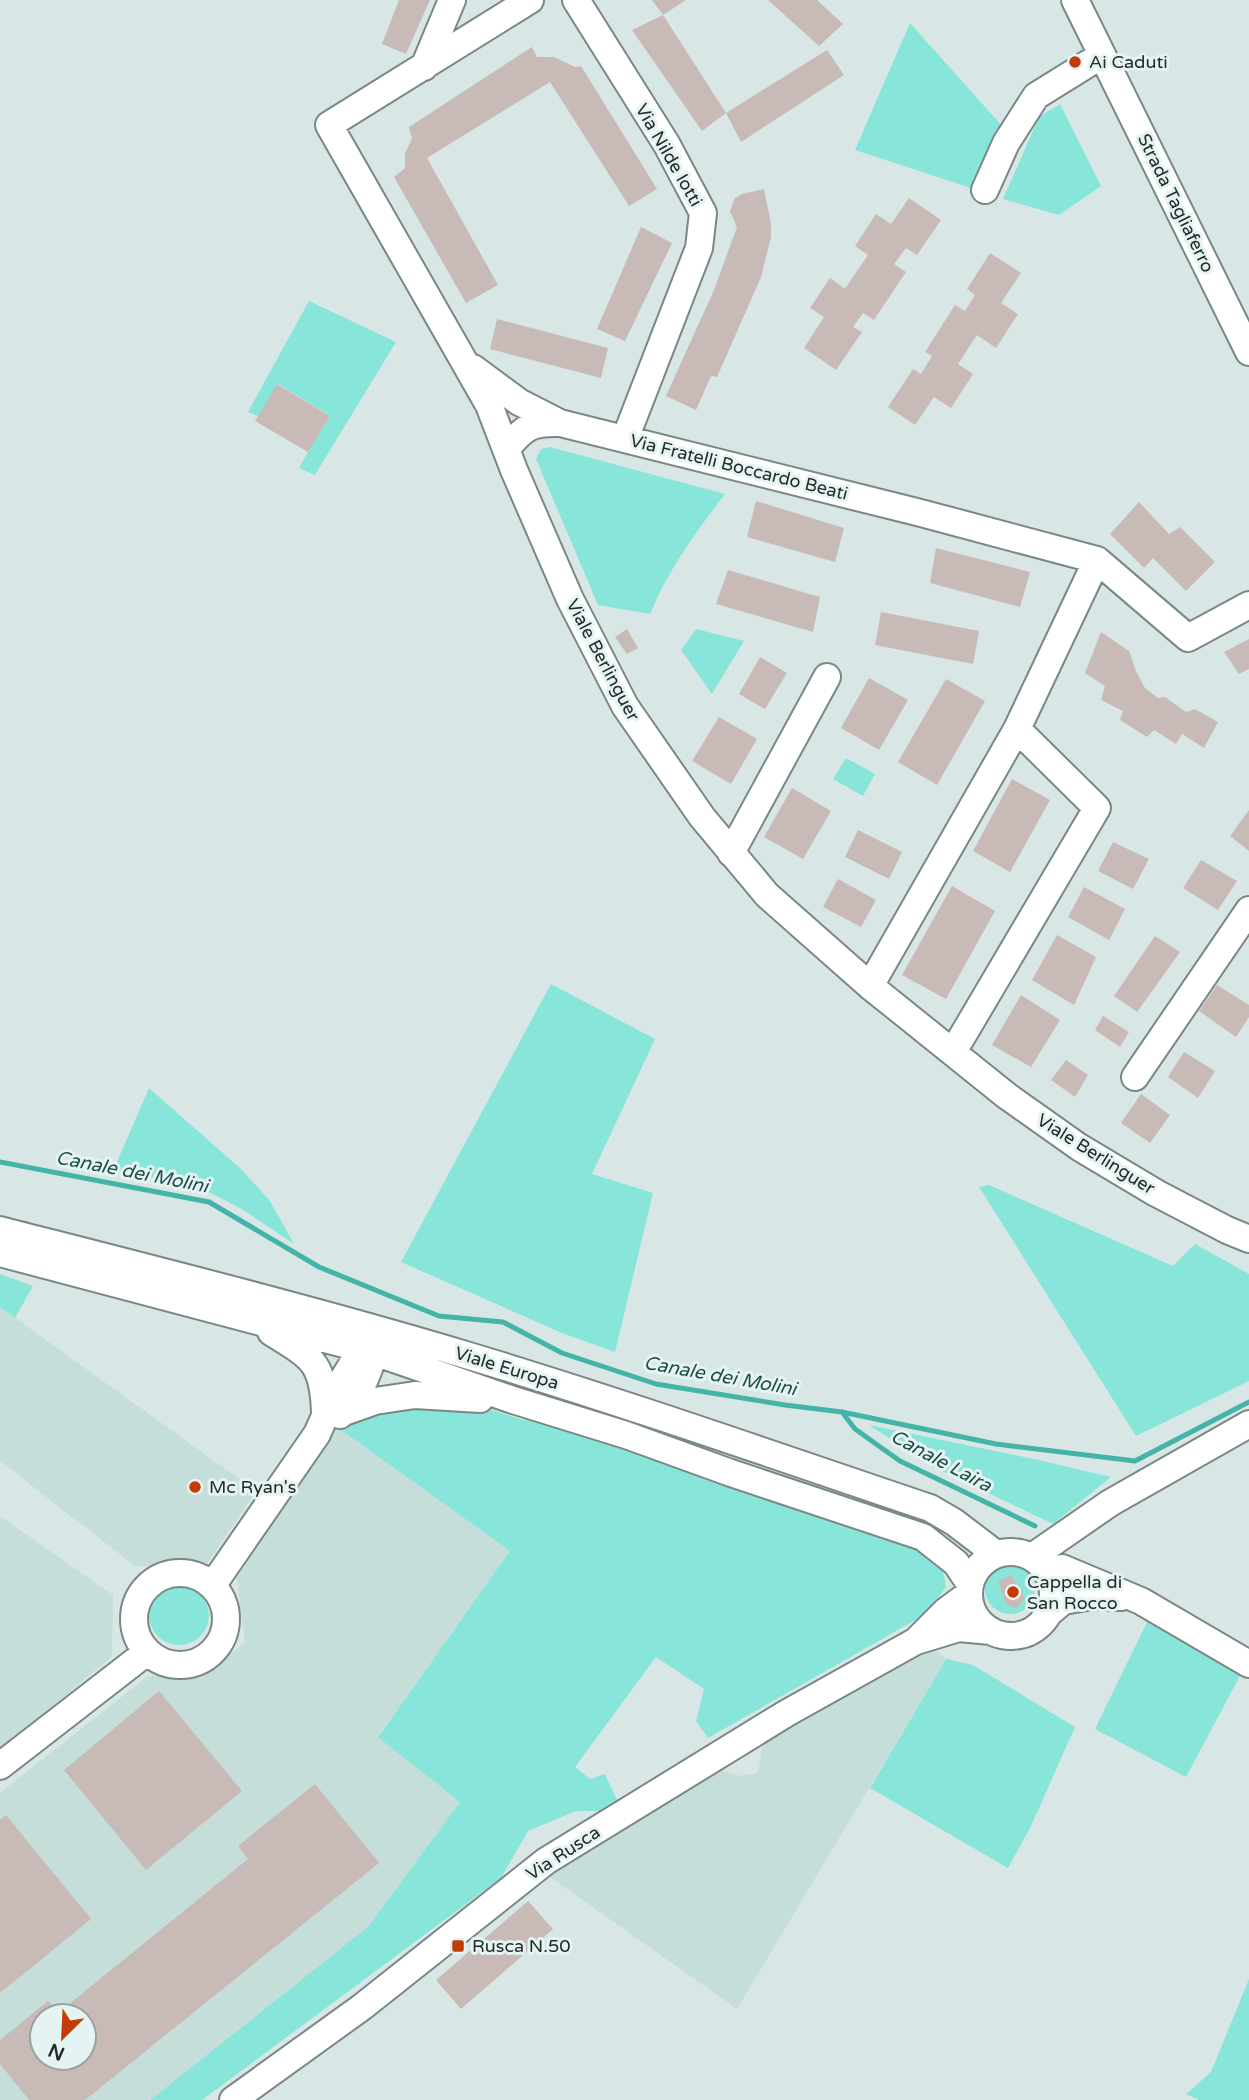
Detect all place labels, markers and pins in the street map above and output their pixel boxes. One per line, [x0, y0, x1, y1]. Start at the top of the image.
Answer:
place label: Ai Caduti [1089, 51, 1168, 73]
marker: Ai Caduti [1067, 54, 1083, 70]
place label: Mc Ryan's [209, 1476, 297, 1498]
marker: Mc Ryan's [187, 1479, 203, 1495]
place label: Cappella di San Rocco [1027, 1571, 1122, 1614]
marker: Cappella di San Rocco [1005, 1584, 1021, 1600]
place label: Rusca N.50 [472, 1935, 571, 1957]
marker: Rusca N.50 [450, 1938, 466, 1954]

